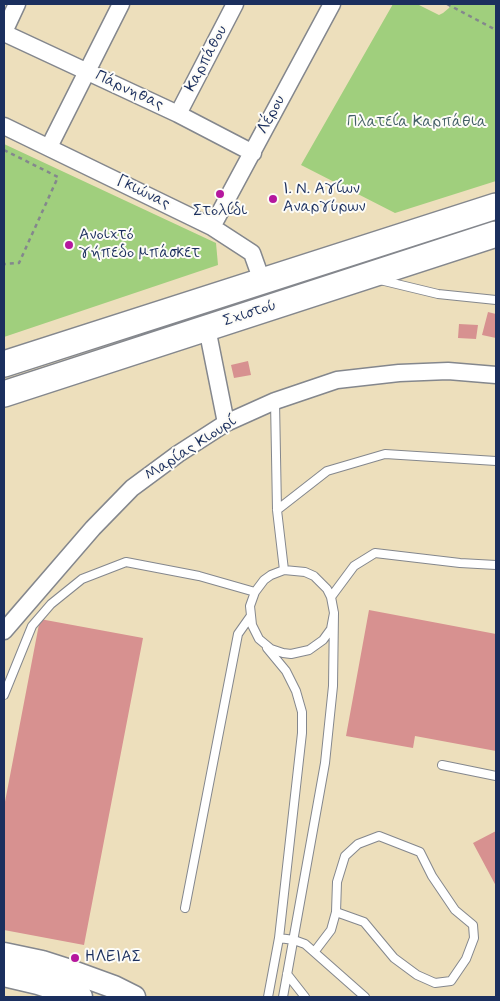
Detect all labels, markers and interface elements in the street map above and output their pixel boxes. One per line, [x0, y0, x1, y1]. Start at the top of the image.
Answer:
street label: Καρπάθου [181, 22, 233, 96]
street label: Πάρνηθας [92, 67, 166, 115]
street label: Λέρου [254, 92, 290, 138]
park label: Πλατεία Καρπάθια [347, 113, 487, 133]
street label: Γκιώνας [113, 172, 173, 214]
place label: Ι. Ν. Αγίων Αναργύρων [283, 180, 366, 218]
marker: Στολίδι [214, 188, 226, 200]
marker: Ι. Ν. Αγίων Αναργύρων [267, 193, 279, 205]
place label: Στολίδι [193, 202, 247, 222]
place label: Ανοιχτό γήπεδο μπάσκετ [79, 226, 200, 264]
marker: Ανοιχτό γήπεδο μπάσκετ [63, 239, 75, 251]
street label: Σχιστού [221, 296, 279, 332]
street label: Μαρίας Κιουρί [142, 412, 240, 486]
place label: ΗΛΕΙΑΣ [85, 948, 141, 968]
marker: ΗΛΕΙΑΣ [69, 952, 81, 964]

